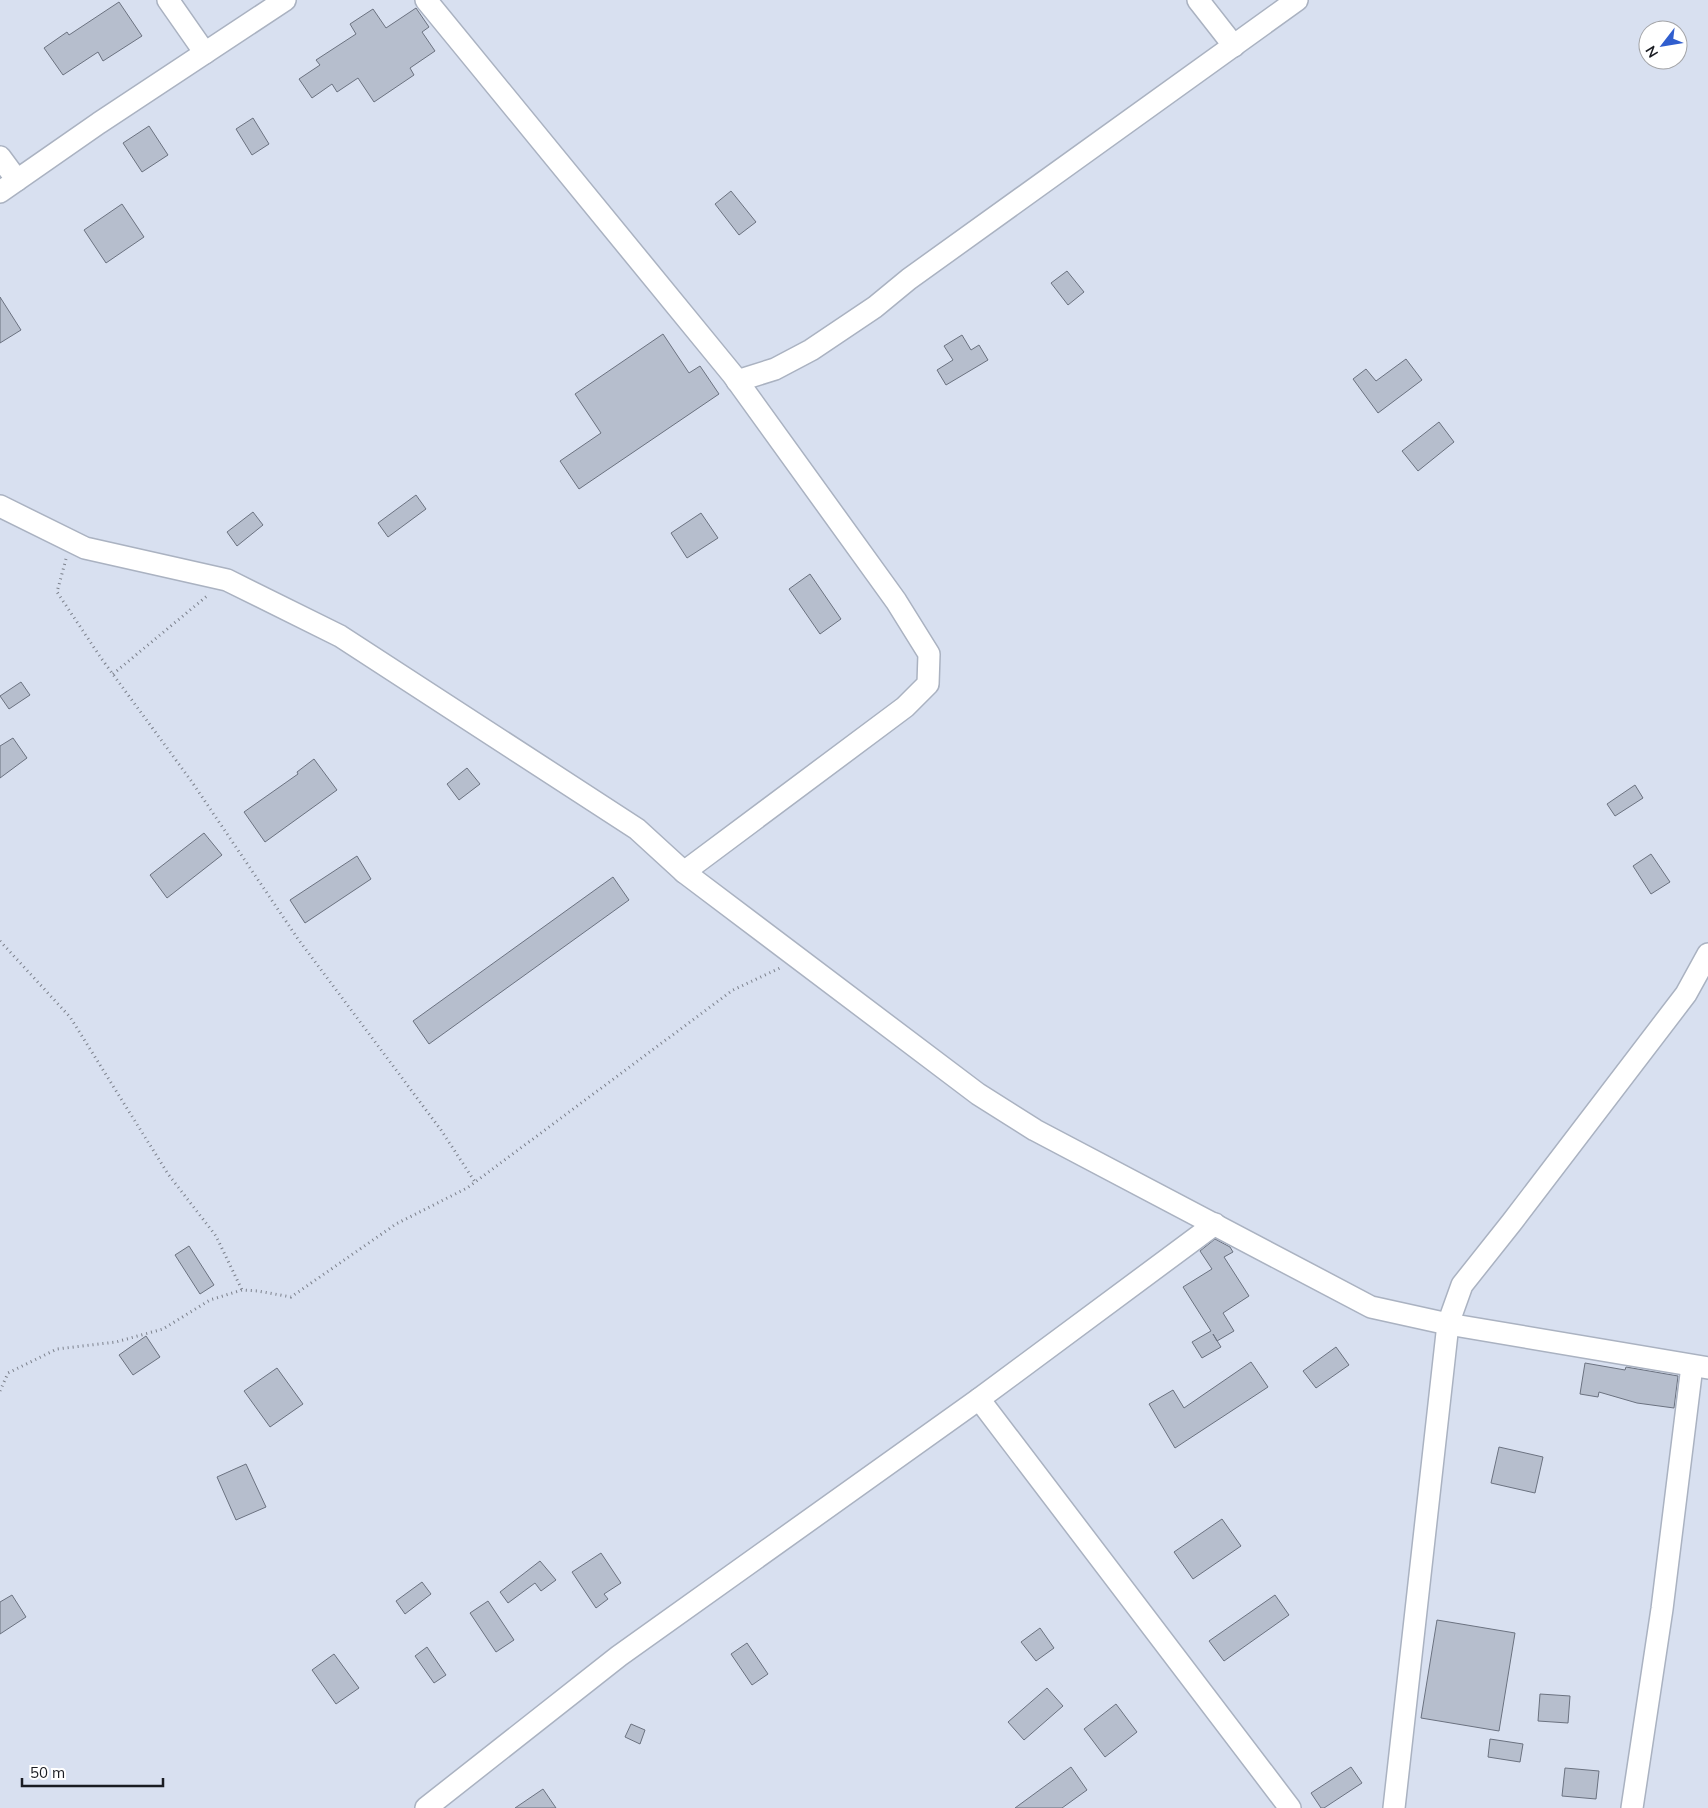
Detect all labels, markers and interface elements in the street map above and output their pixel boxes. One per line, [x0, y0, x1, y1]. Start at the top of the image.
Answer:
north arrow [1638, 20, 1688, 70]
text: N [1641, 43, 1662, 61]
scale bar [22, 1756, 164, 1788]
text: 50 m [30, 1763, 65, 1782]

